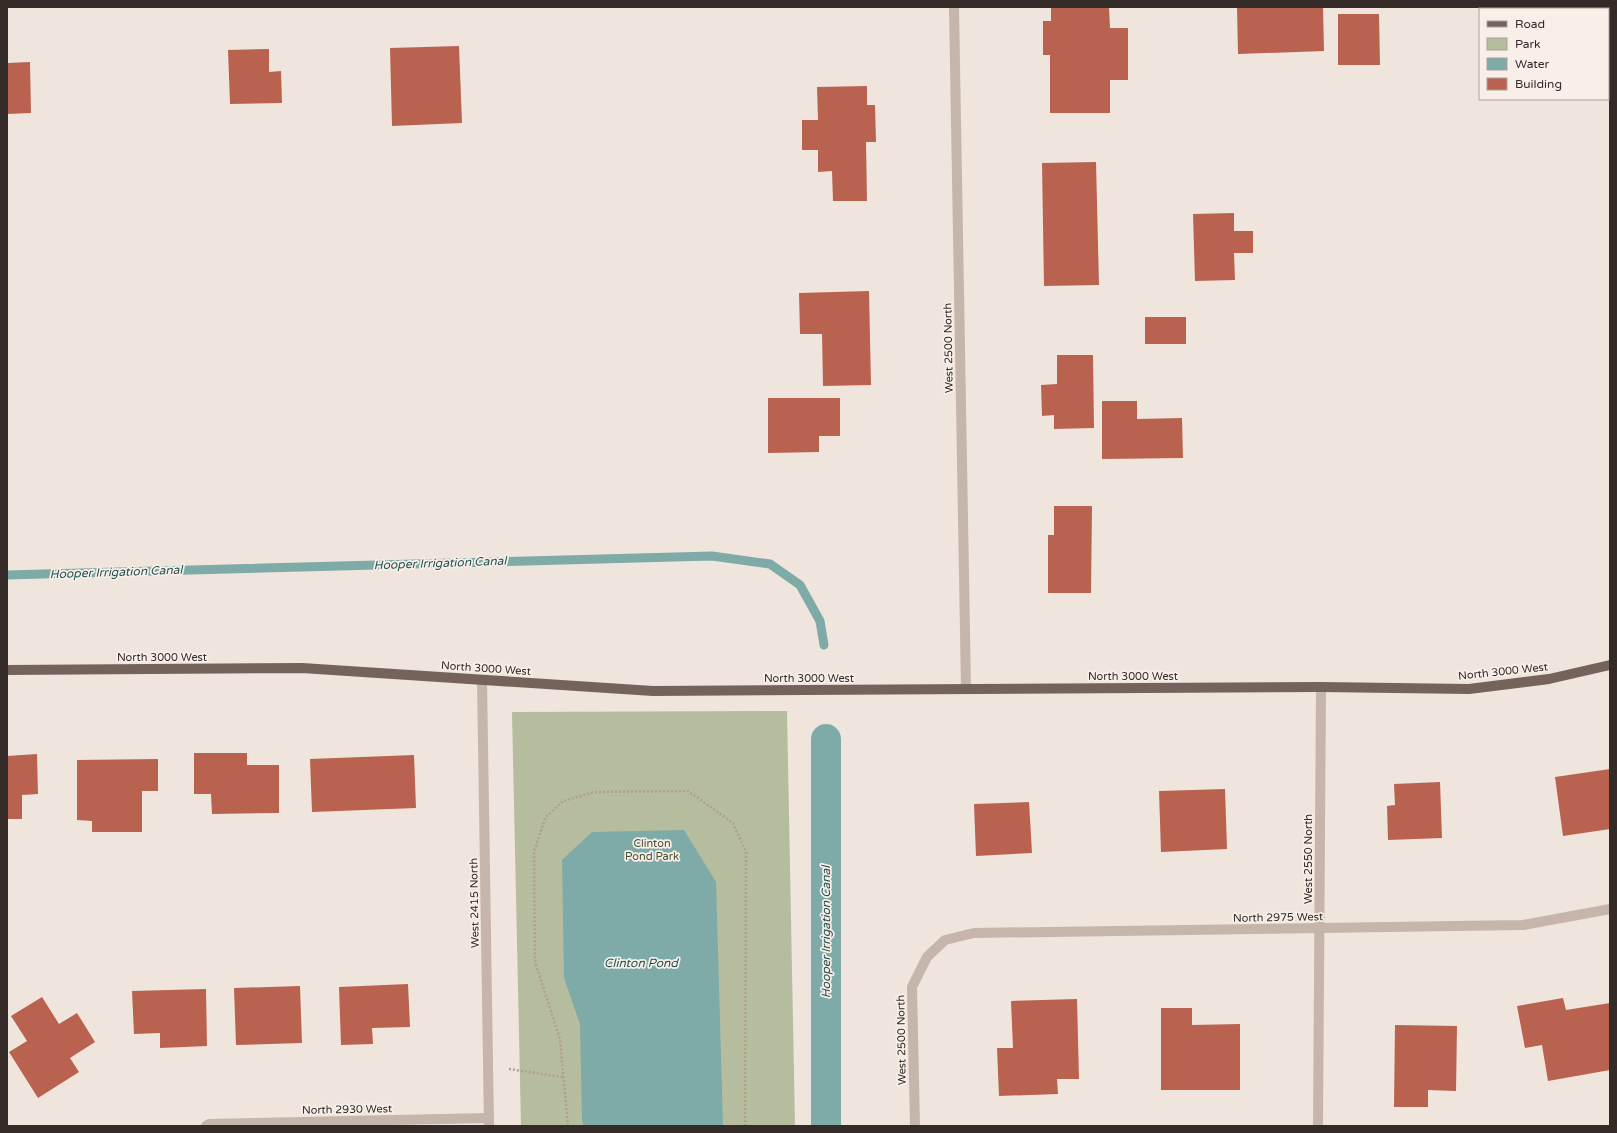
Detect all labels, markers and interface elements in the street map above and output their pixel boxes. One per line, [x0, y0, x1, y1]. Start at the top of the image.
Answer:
legend [1479, 8, 1609, 100]
text: Road [1515, 17, 1545, 31]
text: Park [1515, 37, 1541, 51]
text: Water [1515, 57, 1550, 71]
text: Building [1515, 77, 1562, 91]
street label: West 2500 North [941, 303, 956, 393]
water label: Hooper Irrigation Canal [373, 554, 509, 572]
water label: Hooper Irrigation Canal [49, 563, 185, 581]
street label: North 3000 West [117, 651, 207, 664]
street label: North 3000 West [441, 659, 531, 678]
street label: North 3000 West [1458, 660, 1549, 683]
street label: North 3000 West [1088, 670, 1178, 683]
street label: North 3000 West [764, 672, 854, 685]
street label: West 2550 North [1302, 814, 1315, 904]
park label: Clinton Pond Park [625, 837, 679, 863]
street label: West 2415 North [467, 858, 482, 948]
water label: Hooper Irrigation Canal [819, 864, 833, 998]
street label: North 2975 West [1233, 910, 1323, 925]
water label: Clinton Pond [604, 956, 679, 970]
street label: West 2500 North [894, 995, 909, 1085]
street label: North 2930 West [302, 1102, 392, 1117]

